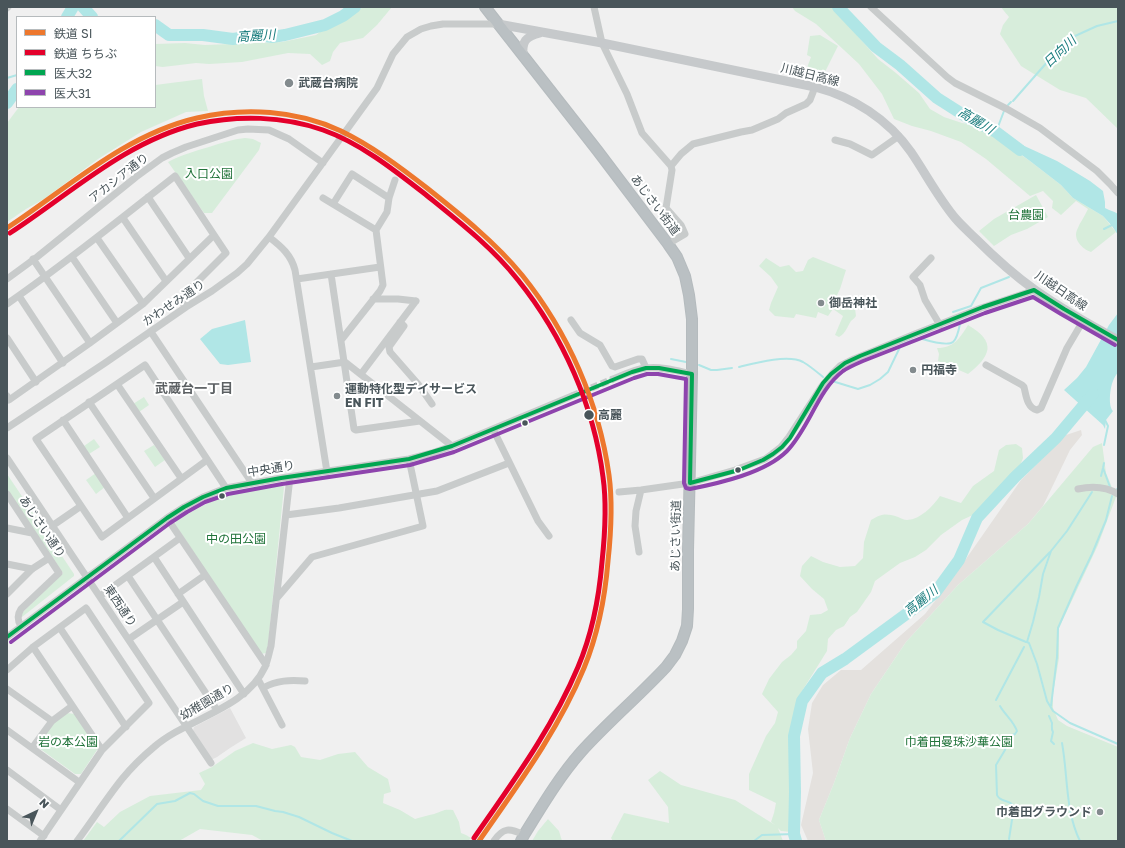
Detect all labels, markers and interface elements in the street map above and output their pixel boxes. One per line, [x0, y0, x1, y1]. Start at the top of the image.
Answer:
legend [16, 16, 156, 108]
text: 鉄道 SI [54, 26, 92, 41]
water label: 高麗川 [236, 27, 276, 45]
water label: 日向川 [1040, 33, 1080, 71]
text: 鉄道 ちちぶ [54, 46, 117, 61]
street label: 川越日高線 [779, 61, 841, 89]
text: 医大32 [54, 66, 92, 81]
place label: 武蔵台病院 [298, 76, 358, 90]
marker: 武蔵台病院 [283, 77, 295, 89]
text: 医大31 [54, 86, 91, 101]
water label: 高麗川 [955, 104, 997, 138]
street label: アカシア通り [86, 150, 152, 206]
park label: 入口公園 [185, 167, 233, 181]
street label: あじさい街道 [628, 172, 682, 238]
park label: 台農園 [1008, 208, 1044, 222]
street label: 川越日高線 [1032, 268, 1090, 314]
street label: かわせみ通り [140, 277, 208, 329]
place label: 御岳神社 [829, 296, 877, 310]
marker: 御岳神社 [816, 298, 826, 308]
place label: 円福寺 [921, 363, 957, 377]
marker: 円福寺 [908, 365, 918, 375]
district label: 武蔵台一丁目 [155, 381, 233, 397]
place label: 運動特化型デイサービス EN FIT [345, 382, 477, 410]
marker: 運動特化型デイサービス EN FIT [332, 391, 342, 401]
marker: 高麗 [582, 408, 596, 422]
place label: 高麗 [598, 408, 622, 422]
unlabelled marker [520, 418, 530, 428]
street label: 中央通り [246, 458, 296, 480]
unlabelled marker [733, 465, 743, 475]
unlabelled marker [217, 491, 227, 501]
street label: あじさい通り [16, 493, 68, 561]
street label: あじさい街道 [668, 500, 684, 572]
park label: 中の田公園 [206, 532, 266, 546]
street label: 東西通り [101, 582, 139, 630]
water label: 高麗川 [901, 583, 941, 619]
street label: 幼稚園通り [177, 681, 237, 723]
park label: 岩の本公園 [38, 735, 98, 749]
park label: 巾着田曼珠沙華公園 [905, 735, 1013, 749]
north arrow [16, 792, 56, 832]
text: N [37, 795, 52, 811]
place label: 巾着田グラウンド [996, 805, 1092, 819]
marker: 巾着田グラウンド [1095, 807, 1105, 817]

